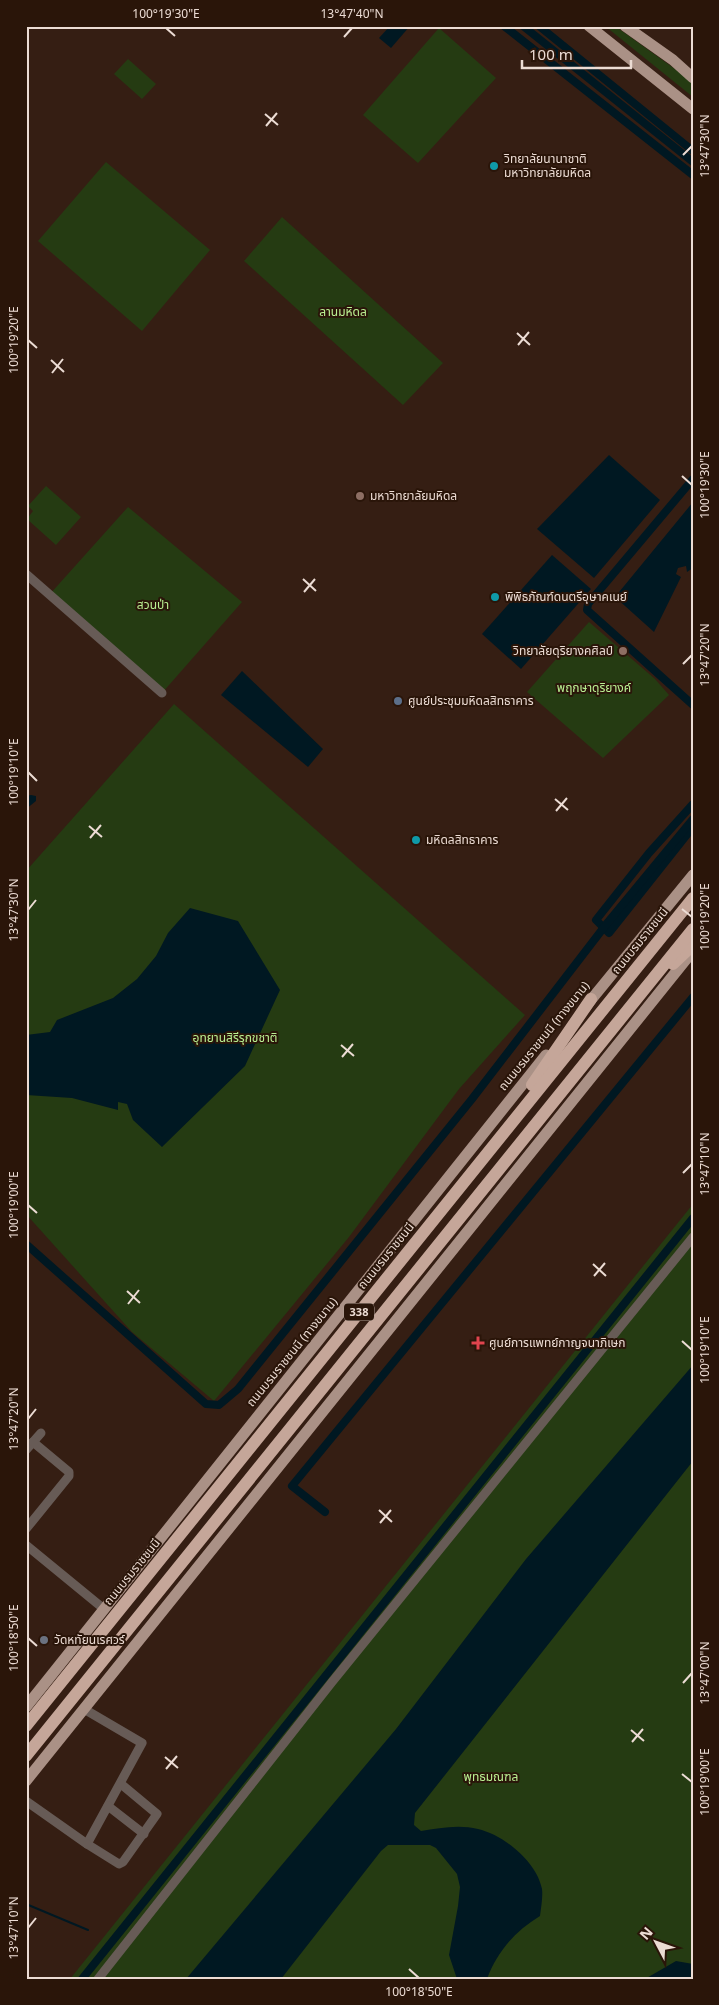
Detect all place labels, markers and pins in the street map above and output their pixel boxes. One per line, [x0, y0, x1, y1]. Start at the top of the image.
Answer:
place label: วิทยาลัยนานาชาติ มหาวิทยาลัยมหิดล [503, 150, 591, 181]
marker: วิทยาลัยนานาชาติ มหาวิทยาลัยมหิดล [488, 160, 500, 172]
place label: มหาวิทยาลัยมหิดล [370, 487, 457, 504]
marker: มหาวิทยาลัยมหิดล [354, 490, 366, 502]
place label: พิพิธภัณฑ์ดนตรีอุษาคเนย์ [505, 588, 627, 605]
marker: พิพิธภัณฑ์ดนตรีอุษาคเนย์ [489, 591, 501, 603]
place label: วิทยาลัยดุริยางคศิลป์ [512, 642, 613, 659]
marker: วิทยาลัยดุริยางคศิลป์ [617, 645, 629, 657]
place label: ศูนย์ประชุมมหิดลสิทธาคาร [408, 692, 534, 709]
marker: ศูนย์ประชุมมหิดลสิทธาคาร [392, 695, 404, 707]
place label: มหิดลสิทธาคาร [426, 831, 498, 848]
marker: มหิดลสิทธาคาร [410, 834, 422, 846]
place label: ศูนย์การแพทย์กาญจนาภิเษก [489, 1334, 625, 1351]
marker: ศูนย์การแพทย์กาญจนาภิเษก [471, 1336, 485, 1350]
place label: วัดหทัยนเรศวร์ [54, 1631, 125, 1648]
marker: วัดหทัยนเรศวร์ [38, 1634, 50, 1646]

